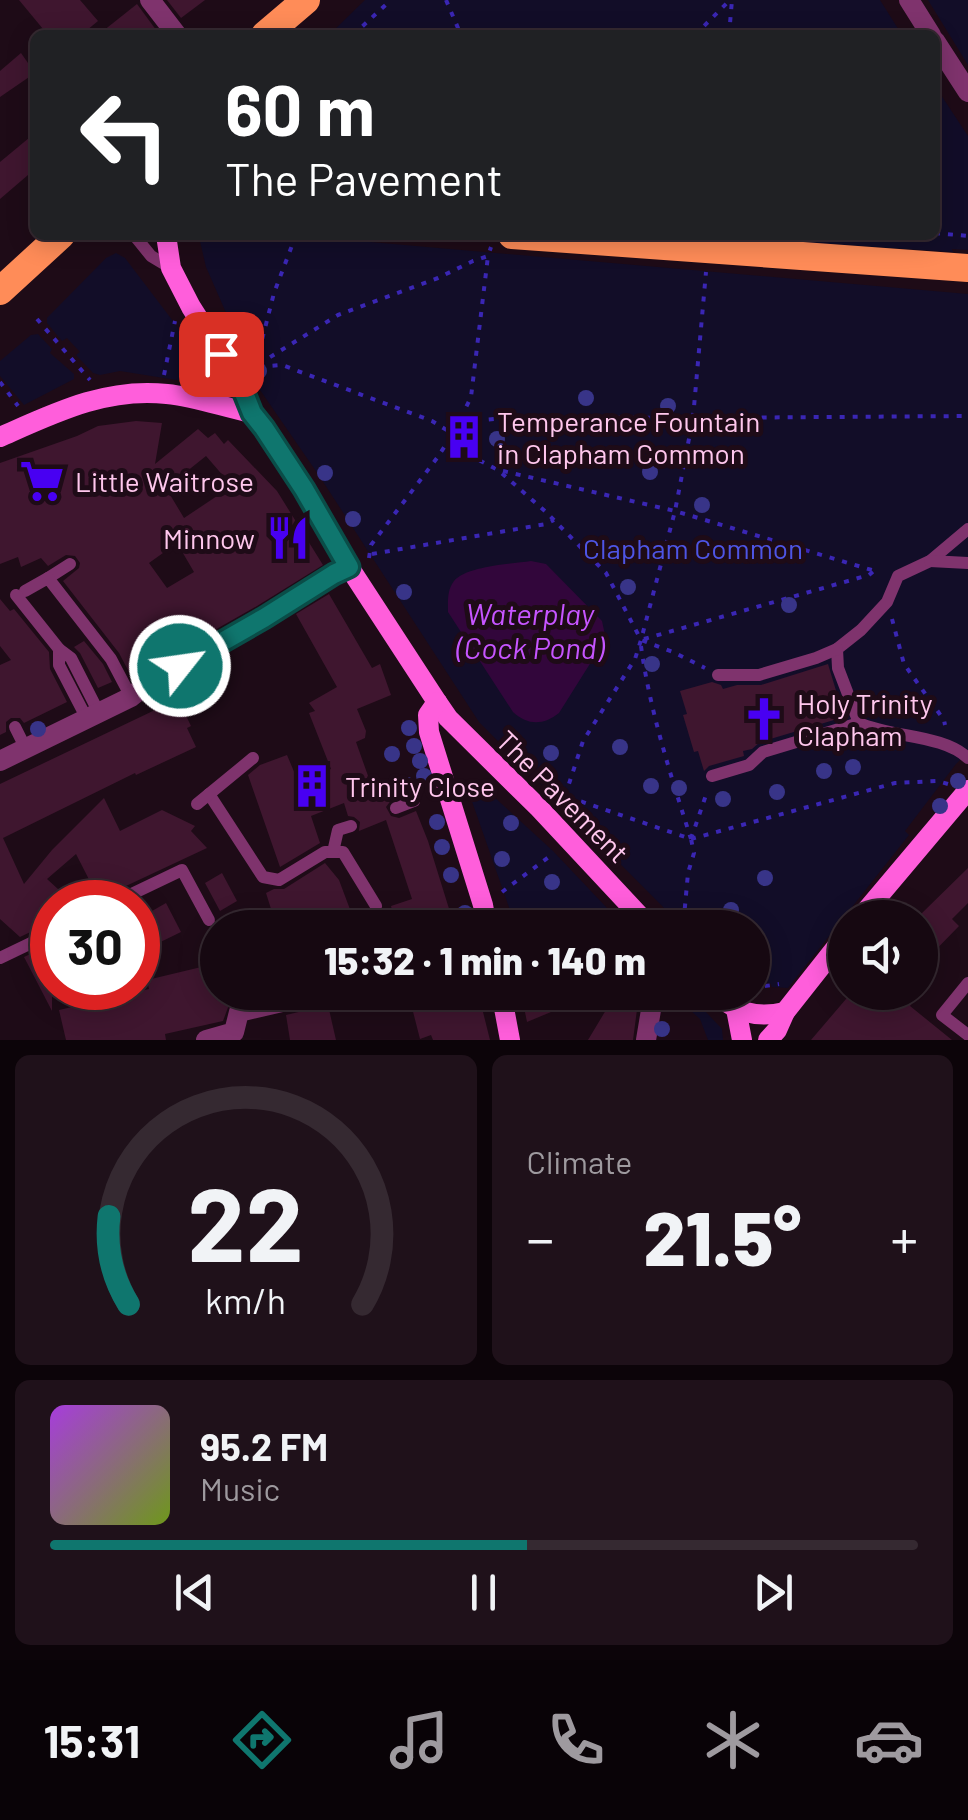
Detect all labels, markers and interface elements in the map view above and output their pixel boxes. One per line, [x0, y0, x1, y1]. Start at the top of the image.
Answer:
text: 60 m [225, 66, 375, 150]
icon: left [60, 70, 190, 200]
text: The Pavement [225, 151, 503, 205]
pin [179, 312, 264, 397]
icon: arrive [194, 327, 249, 382]
place label: Temperance Fountain in Clapham Common [497, 404, 760, 470]
building icon: Temperance Fountain in Clapham Common [440, 413, 488, 461]
supermarket icon: Little Waitrose [18, 457, 66, 505]
place label: Little Waitrose [75, 464, 254, 498]
restaurant icon: Minnow [264, 514, 312, 562]
place label: Minnow [163, 521, 255, 555]
park label: Clapham Common [583, 531, 803, 565]
water label: Waterplay (Cock Pond) [456, 595, 605, 665]
position arrow [128, 614, 232, 718]
place label: Holy Trinity Clapham [797, 686, 933, 752]
church icon: Holy Trinity Clapham [740, 695, 788, 743]
street label: The Pavement [490, 723, 636, 869]
building icon: Trinity Close [288, 762, 336, 810]
place label: Trinity Close [345, 769, 495, 803]
speed limit sign: 30 [30, 880, 160, 1010]
map controls [828, 900, 938, 1010]
button: sound [828, 900, 938, 1010]
text: 15:32 · 1 min · 140 m [324, 937, 646, 983]
text: Climate [527, 1142, 632, 1180]
text: 22 [188, 1158, 304, 1283]
text: 21.5° [643, 1191, 801, 1281]
text: − [527, 1204, 554, 1270]
text: + [890, 1204, 918, 1270]
text: km/h [205, 1278, 286, 1321]
text: 95.2 FM [200, 1423, 328, 1469]
text: Music [200, 1469, 280, 1507]
icon: previous [167, 1565, 222, 1620]
icon: pause [456, 1565, 511, 1620]
icon: next [746, 1565, 801, 1620]
icon: directions [227, 1705, 297, 1775]
icon: music [384, 1705, 454, 1775]
icon: phone [541, 1705, 611, 1775]
icon: climate [698, 1705, 768, 1775]
icon: car [854, 1705, 924, 1775]
text: 15:31 [43, 1713, 140, 1767]

